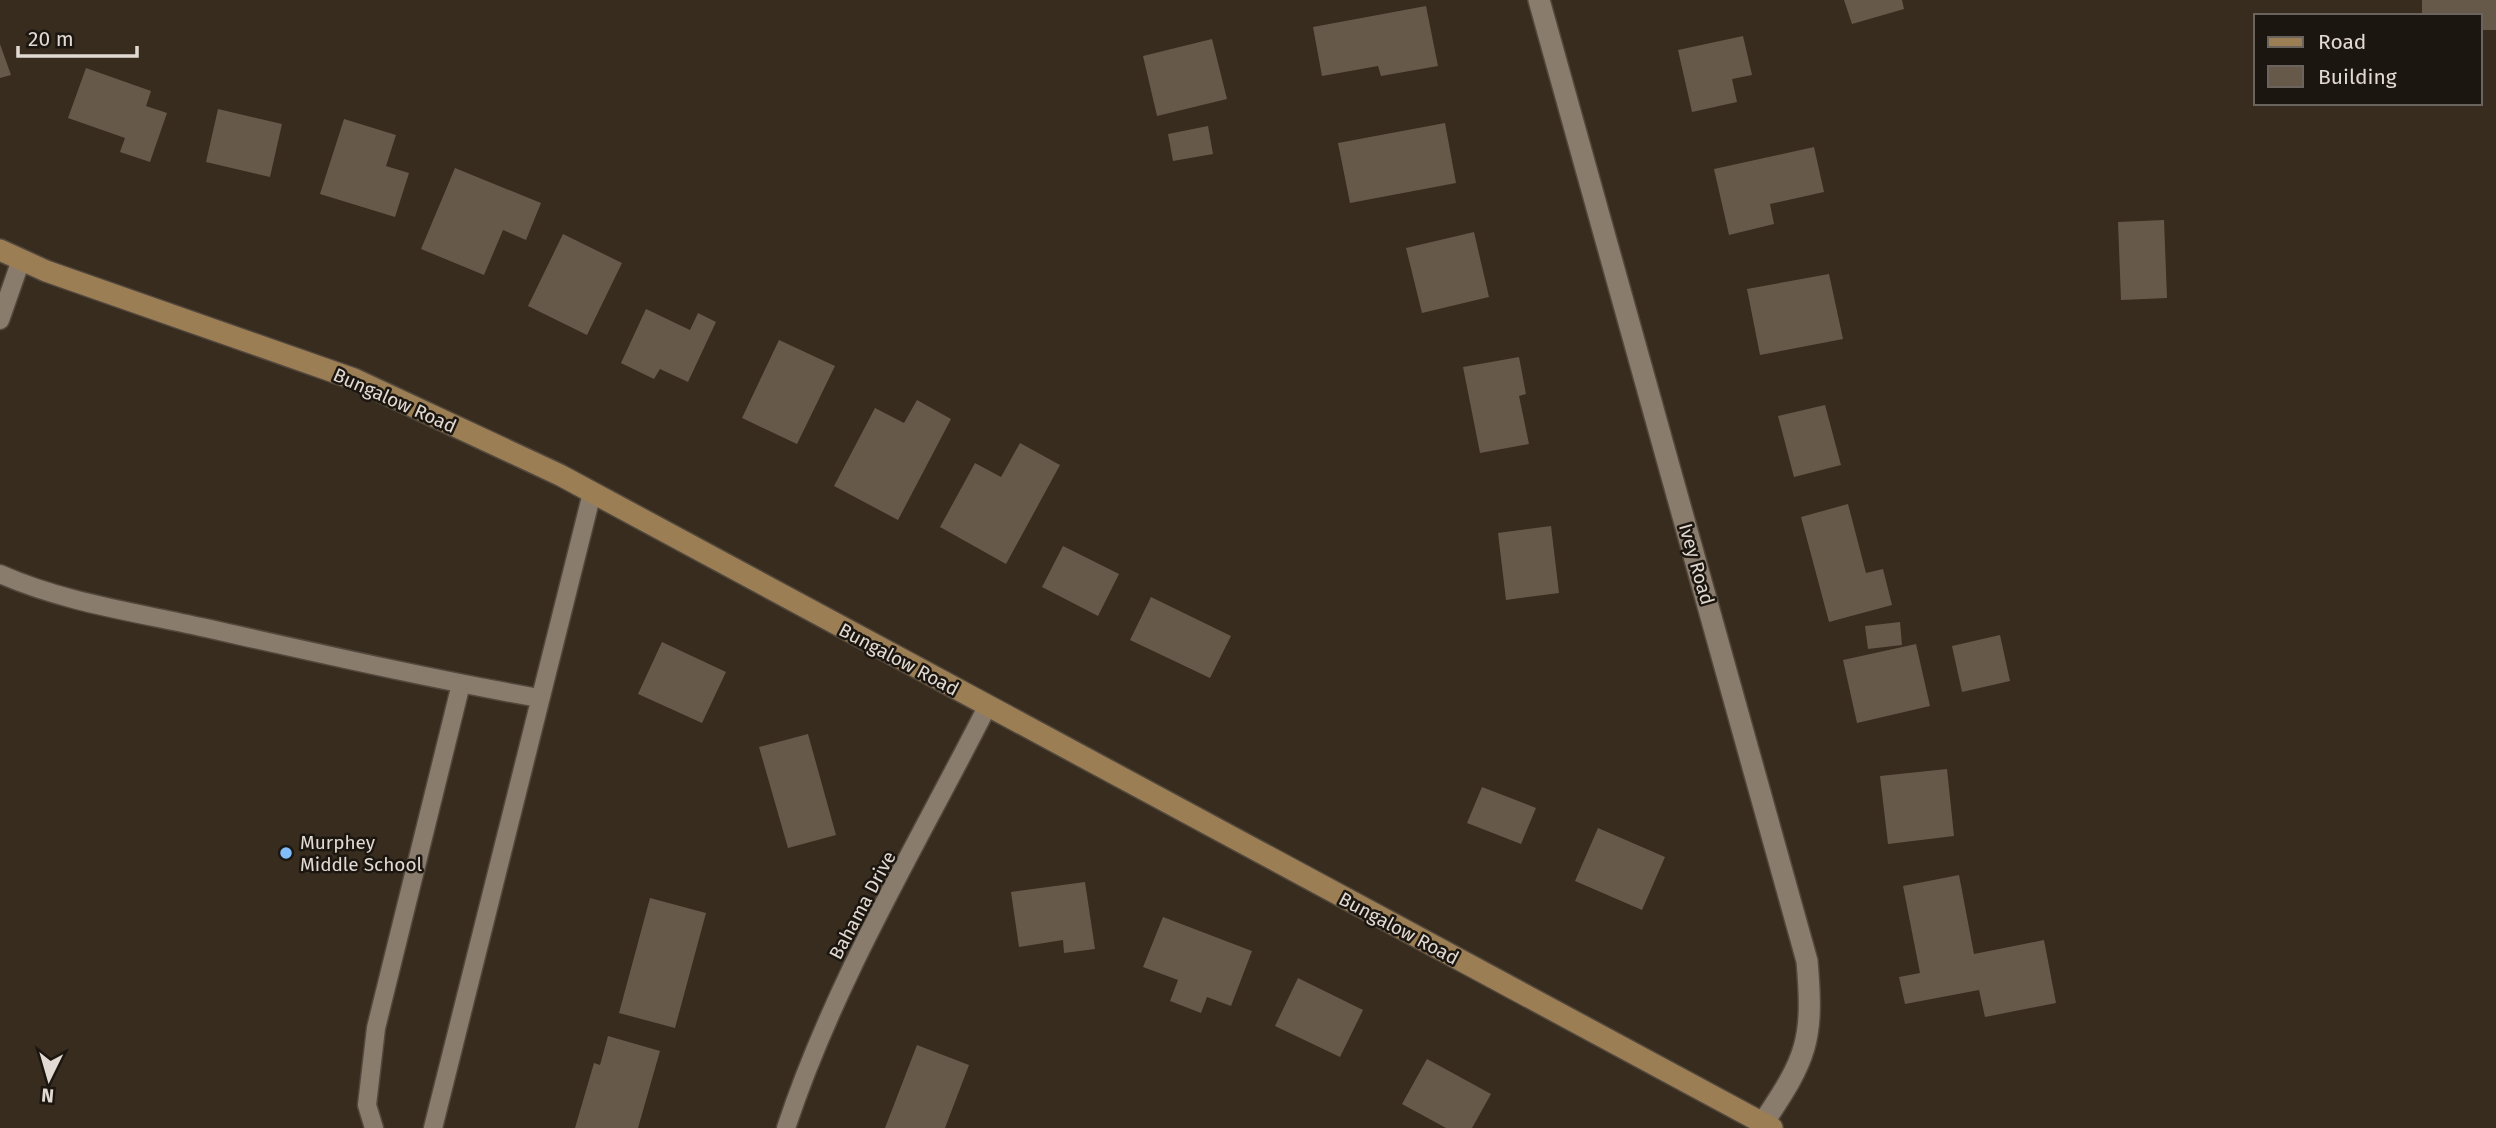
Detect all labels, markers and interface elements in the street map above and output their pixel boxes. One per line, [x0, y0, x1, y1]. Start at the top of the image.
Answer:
scale bar [18, 14, 136, 58]
legend [2254, 14, 2482, 105]
text: 20 m [28, 26, 74, 52]
text: Road [2318, 29, 2366, 55]
text: Building [2318, 64, 2397, 90]
street label: Bungalow Road [330, 363, 460, 438]
street label: Ivey Road [1674, 521, 1719, 607]
street label: Bungalow Road [835, 618, 963, 701]
place label: Murphey Middle School [300, 831, 422, 876]
marker: Murphey Middle School [278, 845, 294, 861]
street label: Bahama Drive [824, 847, 901, 963]
street label: Bungalow Road [1335, 887, 1463, 970]
north arrow [14, 1044, 84, 1114]
text: N [40, 1083, 55, 1107]

